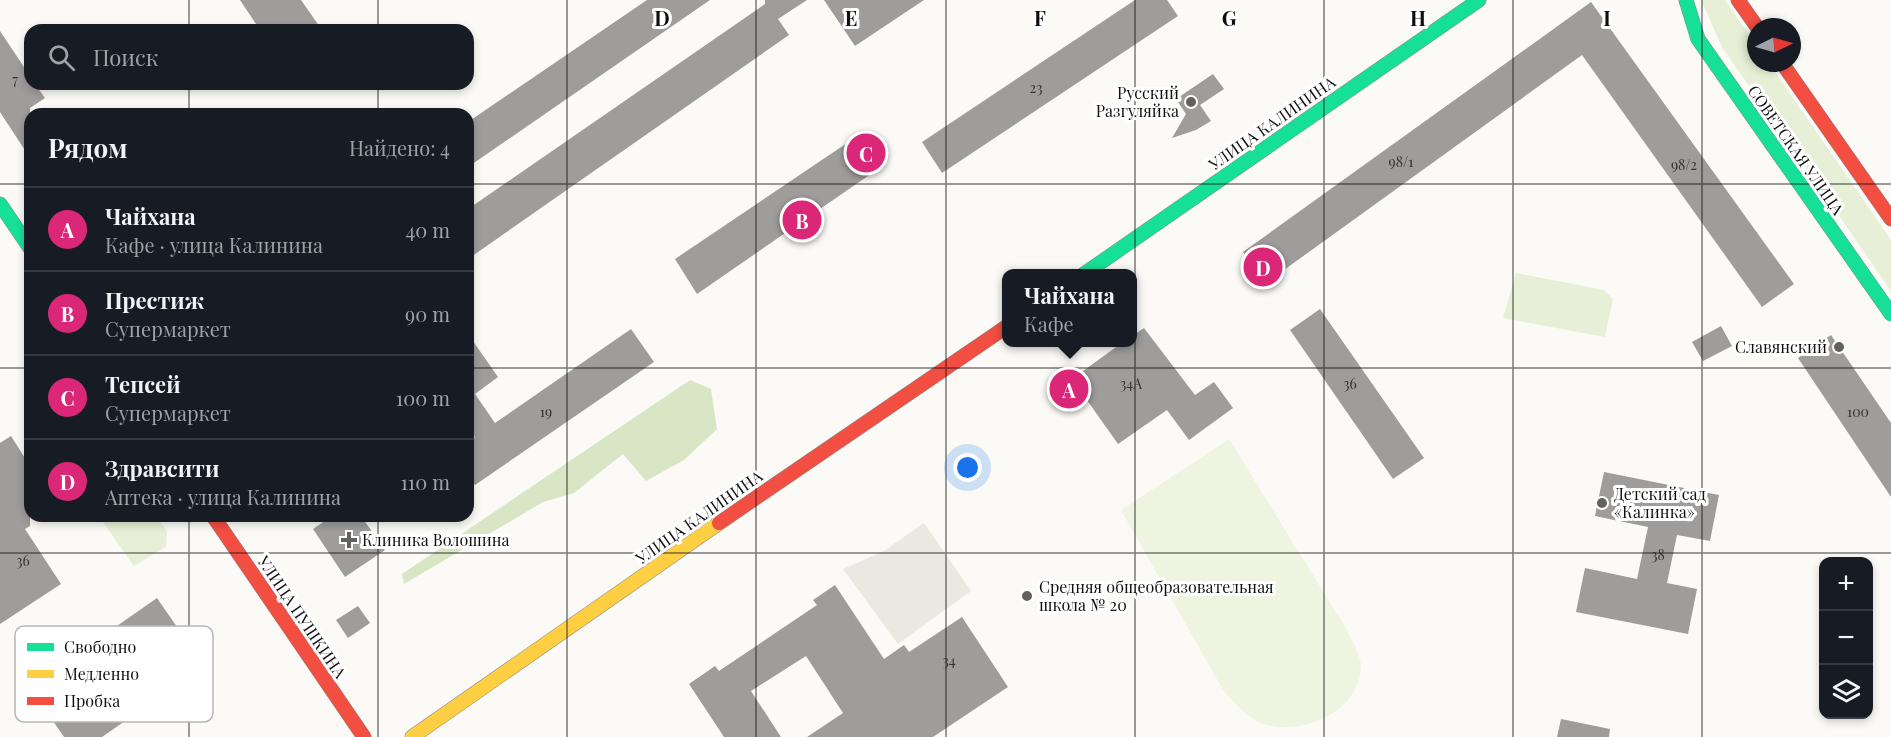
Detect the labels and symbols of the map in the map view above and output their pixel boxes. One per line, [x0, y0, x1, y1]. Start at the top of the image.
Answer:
text: D [654, 4, 670, 31]
text: E [845, 4, 857, 31]
text: F [1034, 4, 1046, 31]
text: G [1222, 4, 1237, 31]
text: H [1410, 4, 1426, 31]
text: I [1603, 4, 1611, 31]
north arrow [1747, 18, 1801, 72]
house number: 7 [12, 70, 18, 89]
street label: УЛИЦА КАЛИНИНА [1203, 70, 1340, 175]
house number: 23 [1029, 78, 1043, 97]
street label: СОВЕТСКАЯ УЛИЦА [1744, 81, 1850, 219]
place label: Русский Разгуляйка [1096, 82, 1179, 121]
marker: Русский Разгуляйка [1184, 95, 1198, 109]
pin: C [846, 130, 886, 176]
house number: 98/1 [1389, 152, 1413, 171]
house number: 98/2 [1671, 155, 1697, 174]
pin: B [782, 198, 822, 242]
pin: D [1244, 244, 1282, 290]
place label: Славянский [1735, 336, 1827, 357]
marker: Славянский [1832, 340, 1846, 354]
pin: A [1050, 366, 1088, 412]
house number: 34А [1120, 374, 1142, 393]
house number: 36 [1343, 374, 1357, 393]
house number: 19 [540, 402, 552, 421]
house number: 100 [1847, 402, 1869, 421]
your location [953, 453, 982, 482]
street label: УЛИЦА КАЛИНИНА [630, 464, 767, 569]
place label: Детский сад «Калинка» [1614, 483, 1706, 522]
marker: Детский сад «Калинка» [1595, 496, 1609, 510]
place label: Клиника Волошина [362, 529, 509, 550]
marker: Клиника Волошина [340, 531, 358, 549]
house number: 38 [1651, 545, 1665, 564]
house number: 36 [16, 551, 30, 570]
street label: УЛИЦА ПУШКИНА [253, 551, 352, 683]
place label: Средняя общеобразовательная школа № 20 [1039, 576, 1274, 615]
marker: Средняя общеобразовательная школа № 20 [1020, 589, 1034, 603]
legend [15, 626, 213, 722]
text: Свободно [64, 636, 136, 657]
house number: 34 [942, 651, 956, 670]
text: Медленно [64, 663, 139, 684]
text: Пробка [64, 690, 120, 711]

